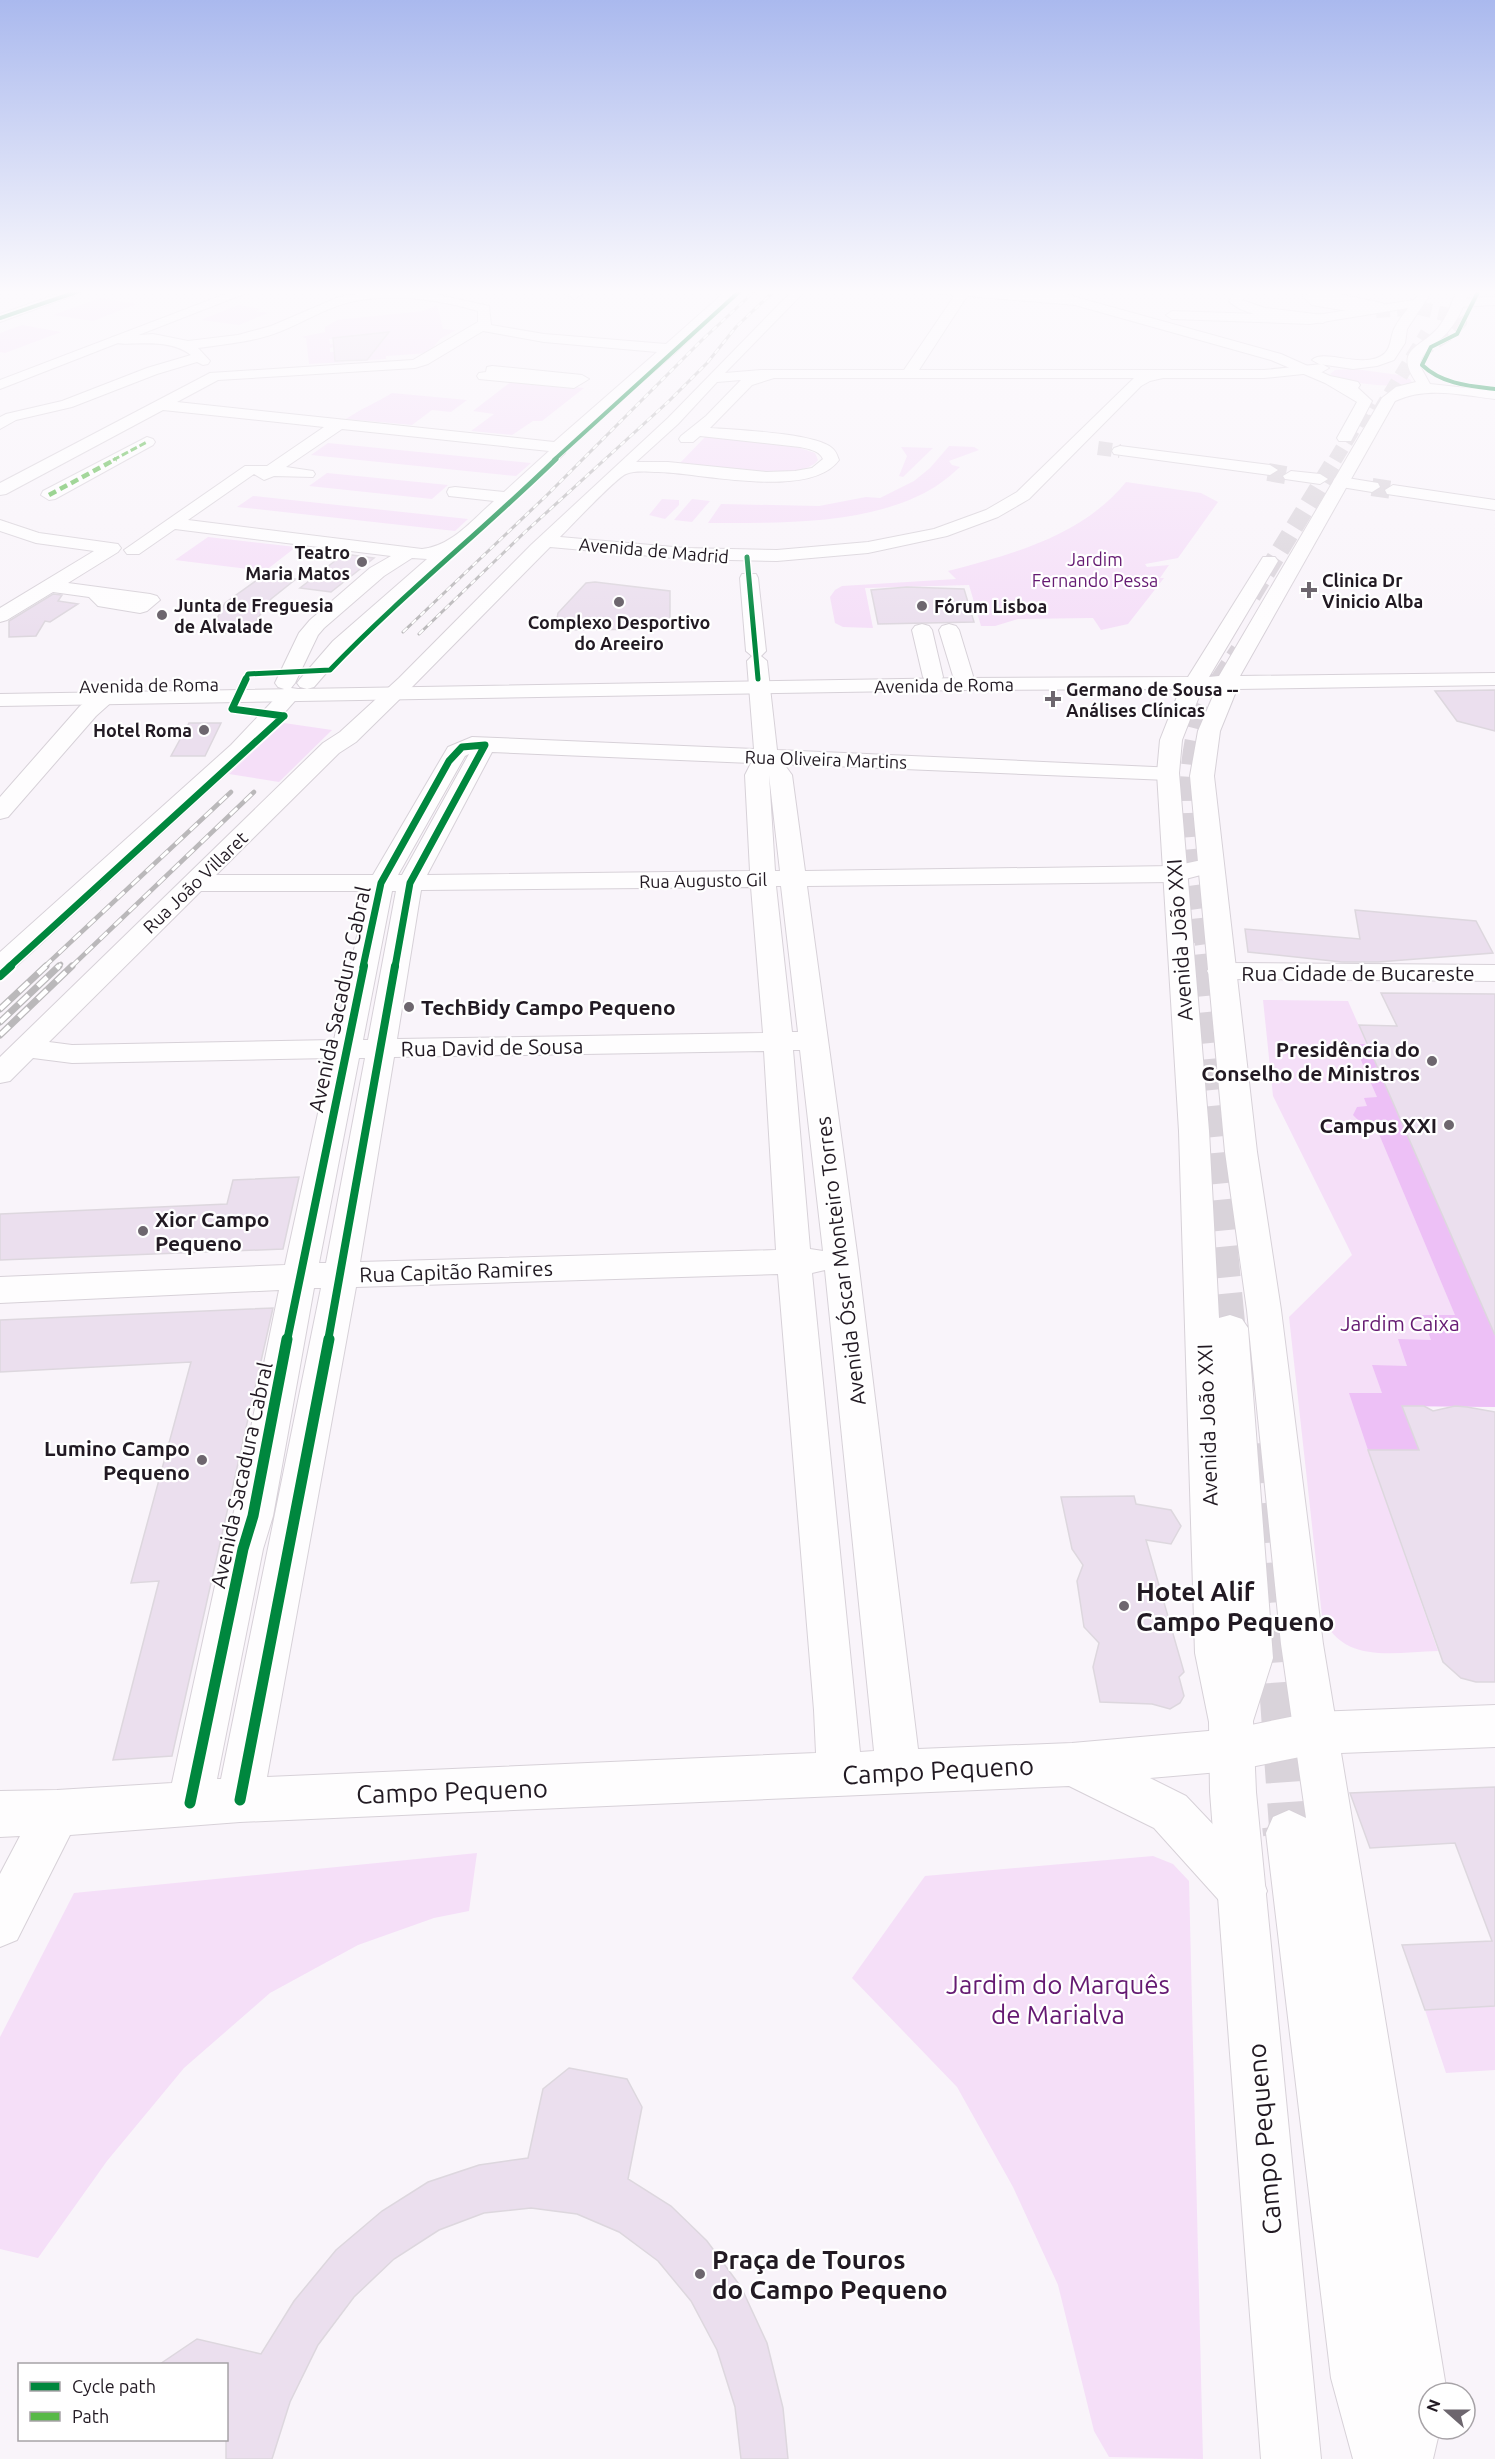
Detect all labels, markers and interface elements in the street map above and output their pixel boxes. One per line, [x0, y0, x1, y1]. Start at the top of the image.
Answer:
street label: Avenida de Madrid [578, 533, 730, 567]
place label: Teatro Maria Matos [245, 542, 350, 583]
park label: Jardim Fernando Pessa [1032, 549, 1158, 590]
marker: Teatro Maria Matos [355, 555, 369, 569]
place label: Clinica Dr Vinicio Alba [1322, 570, 1423, 611]
marker: Clinica Dr Vinicio Alba [1300, 581, 1318, 599]
place label: Junta de Freguesia de Alvalade [174, 595, 334, 636]
marker: Complexo Desportivo do Areeiro [612, 595, 626, 609]
place label: Fórum Lisboa [934, 596, 1047, 616]
marker: Fórum Lisboa [915, 599, 929, 613]
marker: Junta de Freguesia de Alvalade [155, 608, 169, 622]
place label: Complexo Desportivo do Areeiro [528, 612, 710, 653]
street label: Avenida de Roma [79, 674, 219, 696]
street label: Avenida de Roma [874, 674, 1014, 696]
place label: Germano de Sousa -- Análises Clínicas [1066, 679, 1239, 720]
marker: Germano de Sousa -- Análises Clínicas [1044, 690, 1062, 708]
place label: Hotel Roma [93, 720, 192, 740]
marker: Hotel Roma [197, 723, 211, 737]
street label: Rua Oliveira Martins [745, 746, 908, 772]
street label: Rua João Villaret [139, 827, 251, 937]
street label: Avenida João XXI [1161, 858, 1197, 1022]
street label: Rua Augusto Gil [639, 869, 767, 891]
street label: Avenida Sacadura Cabral [303, 884, 375, 1114]
street label: Rua Cidade de Bucareste [1241, 961, 1475, 985]
place label: TechBidy Campo Pequeno [421, 995, 676, 1019]
marker: TechBidy Campo Pequeno [402, 1000, 416, 1014]
street label: Rua David de Sousa [400, 1033, 584, 1061]
place label: Presidência do Conselho de Ministros [1201, 1037, 1420, 1085]
marker: Presidência do Conselho de Ministros [1425, 1054, 1439, 1068]
place label: Campus XXI [1319, 1113, 1437, 1137]
street label: Avenida Óscar Monteiro Torres [810, 1115, 870, 1407]
marker: Campus XXI [1442, 1118, 1456, 1132]
place label: Xior Campo Pequeno [155, 1207, 269, 1255]
marker: Xior Campo Pequeno [136, 1224, 150, 1238]
street label: Rua Capitão Ramires [359, 1256, 553, 1286]
park label: Jardim Caixa [1340, 1311, 1460, 1335]
street label: Avenida João XXI [1192, 1343, 1222, 1507]
street label: Avenida Sacadura Cabral [205, 1360, 277, 1590]
place label: Lumino Campo Pequeno [44, 1436, 190, 1484]
marker: Lumino Campo Pequeno [195, 1453, 209, 1467]
place label: Hotel Alif Campo Pequeno [1136, 1577, 1334, 1636]
marker: Hotel Alif Campo Pequeno [1117, 1599, 1131, 1613]
street label: Campo Pequeno [841, 1750, 1035, 1790]
street label: Campo Pequeno [356, 1773, 548, 1809]
park label: Jardim do Marquês de Marialva [946, 1970, 1170, 2029]
street label: Campo Pequeno [1241, 2042, 1287, 2236]
place label: Praça de Touros do Campo Pequeno [712, 2245, 948, 2304]
marker: Praça de Touros do Campo Pequeno [693, 2267, 707, 2281]
legend [18, 2363, 228, 2441]
text: Cycle path [72, 2376, 156, 2396]
north arrow [1417, 2381, 1477, 2441]
text: N [1422, 2397, 1444, 2414]
text: Path [72, 2406, 109, 2426]

